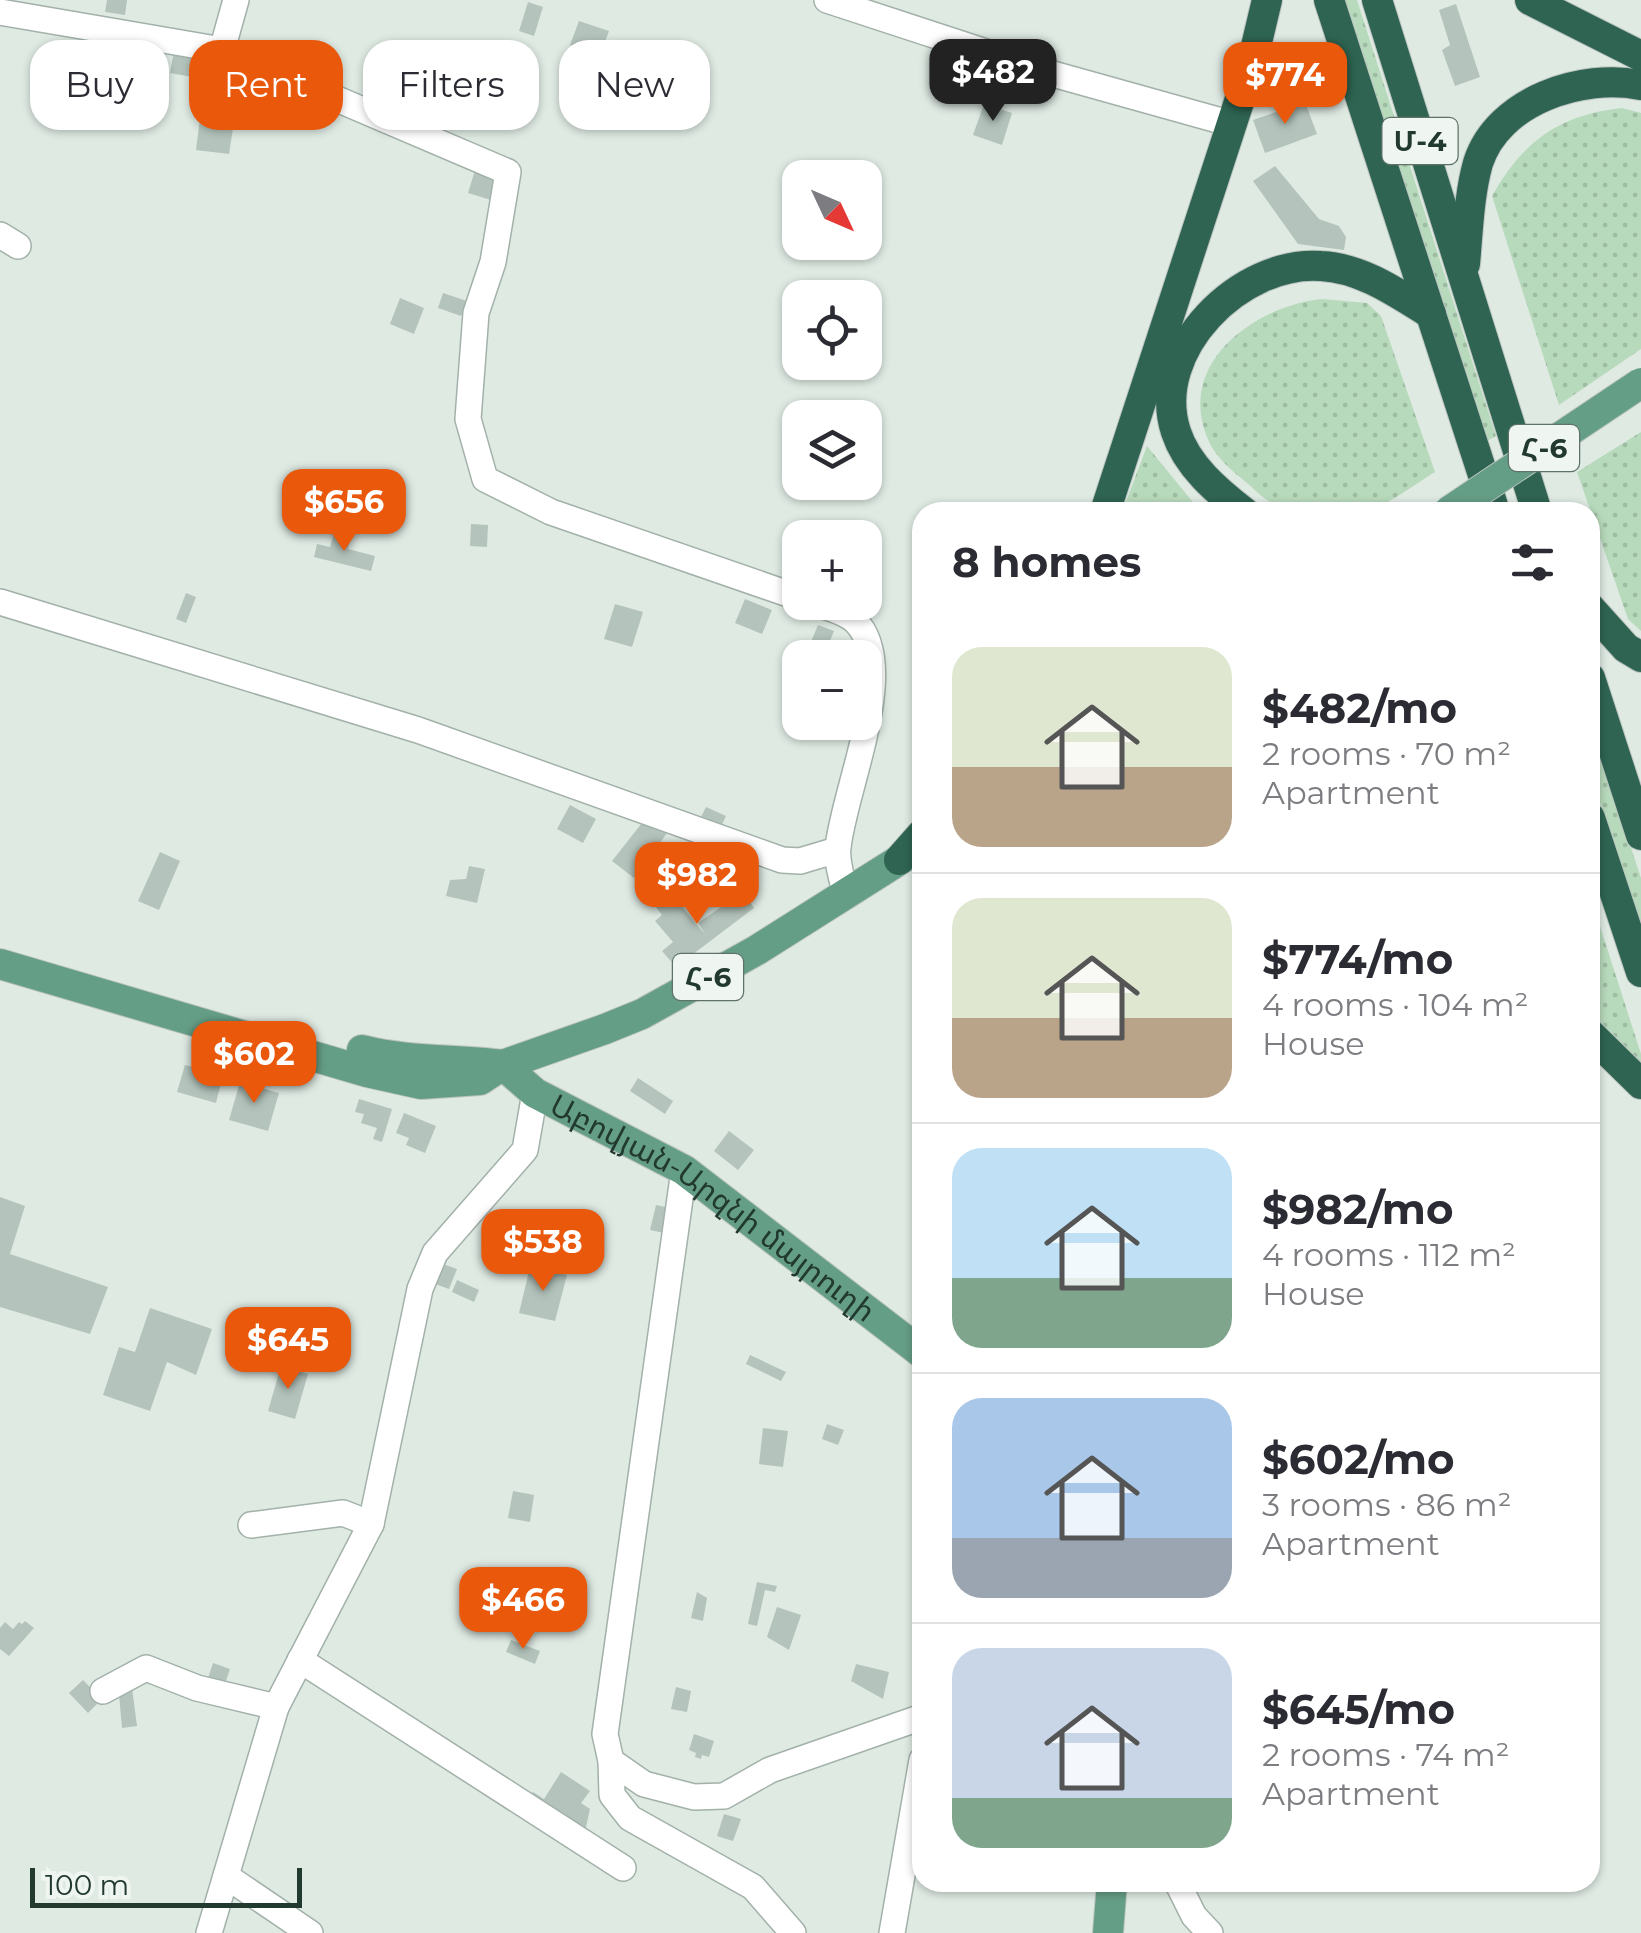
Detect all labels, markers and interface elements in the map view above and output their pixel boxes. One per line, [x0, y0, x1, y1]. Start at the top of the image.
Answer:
pin: $482 [934, 39, 1052, 124]
chip: Buy [30, 40, 169, 130]
chip: Rent [189, 40, 343, 130]
chip: Filters [363, 40, 539, 130]
chip: New [559, 40, 710, 130]
pin: $774 [1226, 42, 1344, 127]
text: $482 [951, 52, 1035, 91]
text: $774 [1245, 55, 1325, 94]
road number: Մ-4 [1382, 118, 1458, 164]
north arrow [782, 160, 882, 260]
map controls [782, 160, 882, 740]
button: locate [782, 280, 882, 380]
button: layers [782, 400, 882, 500]
road number: Հ-6 [1509, 425, 1579, 471]
pin: $656 [285, 469, 403, 554]
text: $656 [304, 482, 384, 521]
button: + [782, 520, 882, 620]
icon: filters [1505, 535, 1560, 590]
text: 8 homes [952, 536, 1141, 588]
button: − [782, 640, 882, 740]
text: $482/mo [1262, 682, 1457, 734]
icon: home [1032, 687, 1152, 807]
text: 2 rooms · 70 m² [1262, 734, 1511, 773]
text: Apartment [1262, 773, 1440, 812]
pin: $982 [638, 842, 756, 927]
text: $982 [657, 855, 737, 894]
text: $774/mo [1262, 933, 1453, 985]
icon: home [1032, 938, 1152, 1058]
road number: Հ-6 [673, 954, 743, 1000]
text: 4 rooms · 104 m² [1262, 985, 1528, 1024]
pin: $602 [195, 1021, 313, 1106]
text: House [1262, 1024, 1365, 1063]
text: $602 [213, 1034, 295, 1073]
street label: Աբովյան-Արզնի մայրուղի [544, 1086, 883, 1329]
text: $982/mo [1262, 1183, 1454, 1235]
icon: home [1032, 1188, 1152, 1308]
pin: $538 [484, 1209, 602, 1294]
text: $538 [503, 1222, 583, 1261]
text: 4 rooms · 112 m² [1262, 1235, 1516, 1274]
text: House [1262, 1274, 1365, 1313]
pin: $645 [229, 1307, 347, 1392]
text: $645 [247, 1320, 329, 1359]
text: $602/mo [1262, 1433, 1455, 1485]
icon: home [1032, 1438, 1152, 1558]
text: 3 rooms · 86 m² [1262, 1485, 1511, 1524]
text: Apartment [1262, 1524, 1440, 1563]
pin: $466 [464, 1567, 582, 1652]
text: $466 [481, 1580, 565, 1619]
text: $645/mo [1262, 1683, 1455, 1735]
icon: home [1032, 1688, 1152, 1808]
text: 2 rooms · 74 m² [1262, 1735, 1510, 1774]
text: Apartment [1262, 1774, 1440, 1813]
scale bar [30, 1863, 302, 1908]
text: 100 m [45, 1868, 129, 1902]

